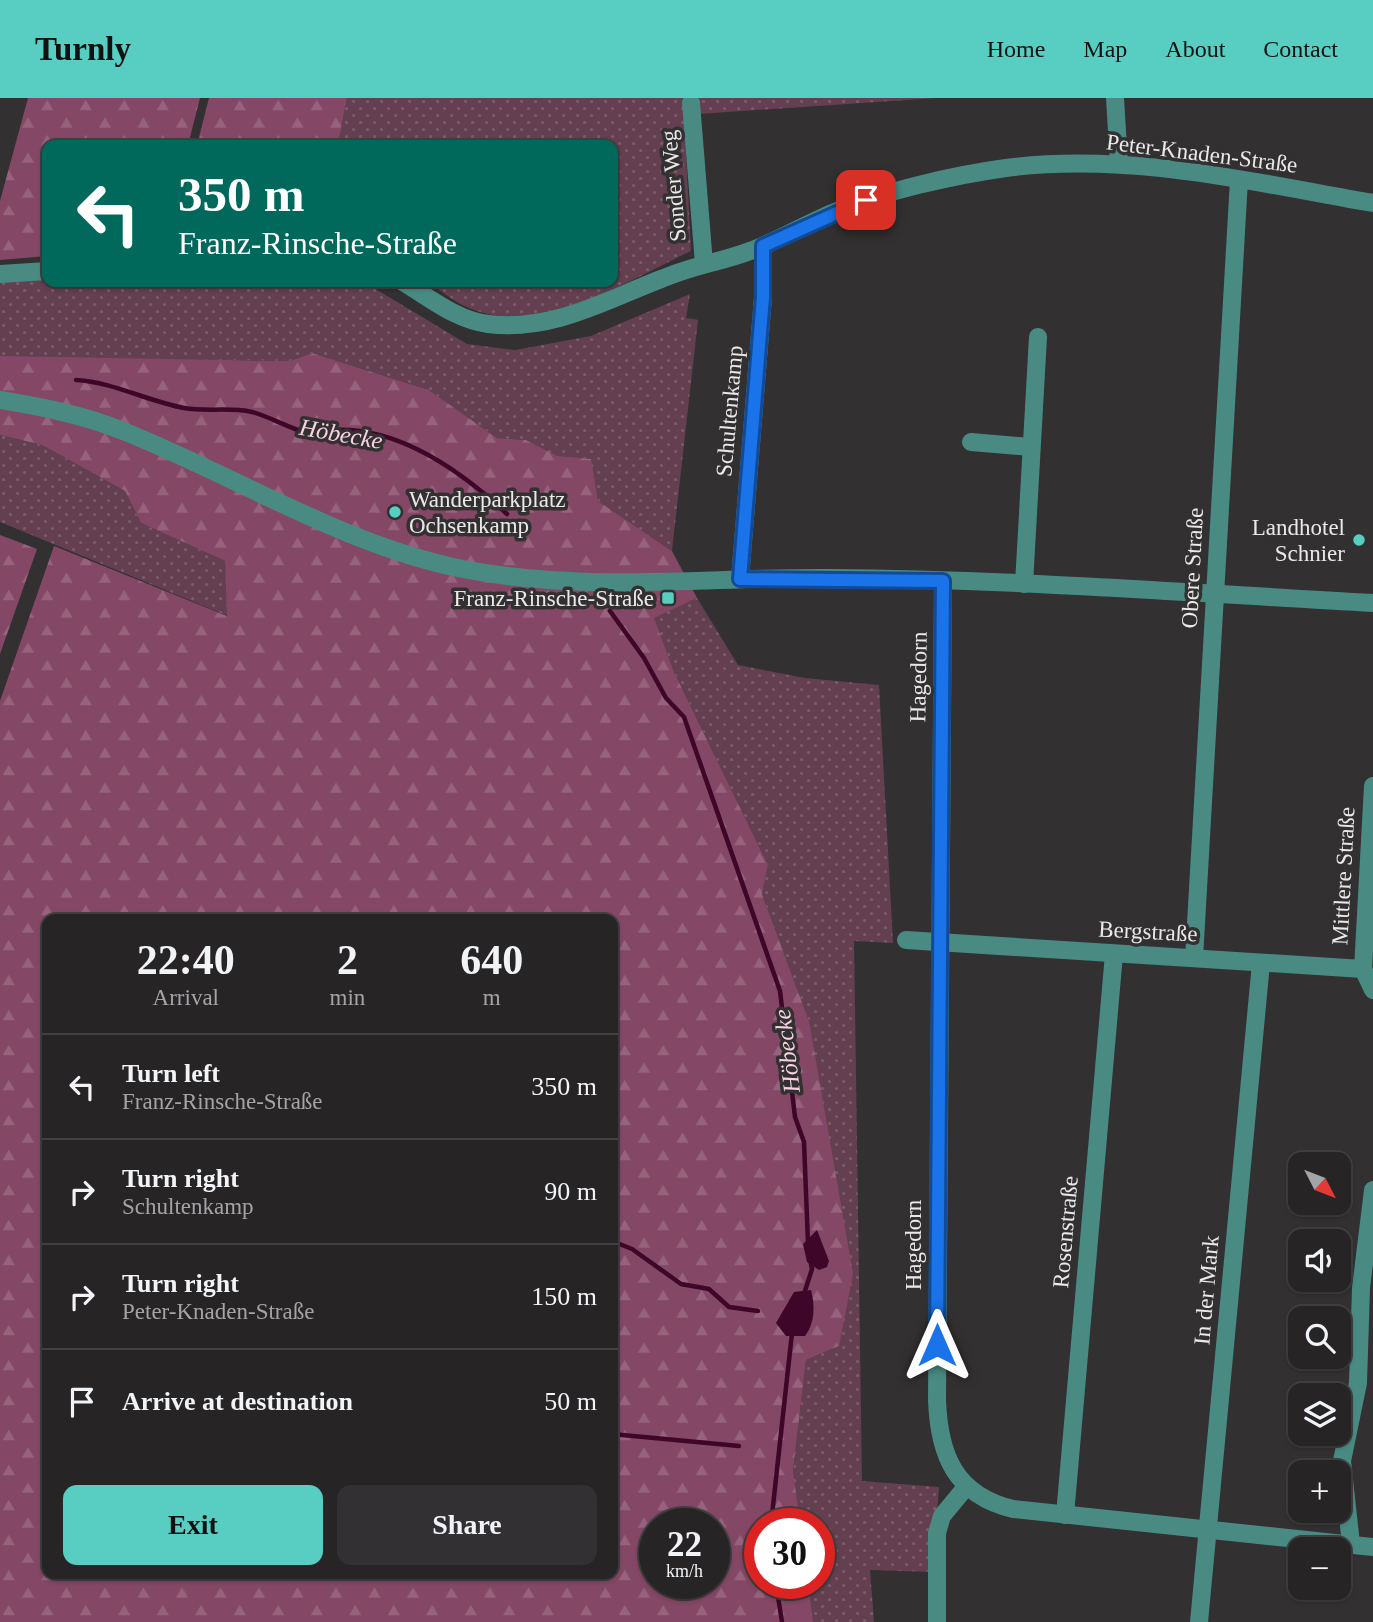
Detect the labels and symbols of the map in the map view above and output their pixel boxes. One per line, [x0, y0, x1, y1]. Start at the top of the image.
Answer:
street label: Sonder Weg [656, 129, 691, 243]
street label: Peter-Knaden-Straße [1105, 129, 1299, 178]
pin [836, 170, 896, 230]
street label: Schultenkamp [711, 344, 748, 478]
water label: Höbecke [296, 414, 385, 454]
place label: Wanderparkplatz Ochsenkamp [409, 487, 566, 538]
marker: Wanderparkplatz Ochsenkamp [387, 504, 403, 520]
street label: Obere Straße [1177, 507, 1208, 629]
place label: Landhotel Schnier [1252, 515, 1345, 566]
marker: Landhotel Schnier [1351, 532, 1367, 548]
place label: Franz-Rinsche-Straße [453, 586, 654, 611]
marker: Franz-Rinsche-Straße [660, 590, 676, 606]
street label: Hagedorn [905, 631, 932, 723]
street label: Mittlere Straße [1327, 806, 1360, 946]
street label: Bergstraße [1098, 916, 1198, 947]
water label: Höbecke [769, 1007, 805, 1095]
north arrow [1288, 1152, 1351, 1214]
street label: Rosenstraße [1048, 1175, 1083, 1289]
street label: Hagedorn [901, 1199, 926, 1290]
street label: In der Mark [1189, 1234, 1224, 1346]
position arrow [900, 1308, 974, 1382]
speed limit sign: 30 [744, 1508, 835, 1599]

